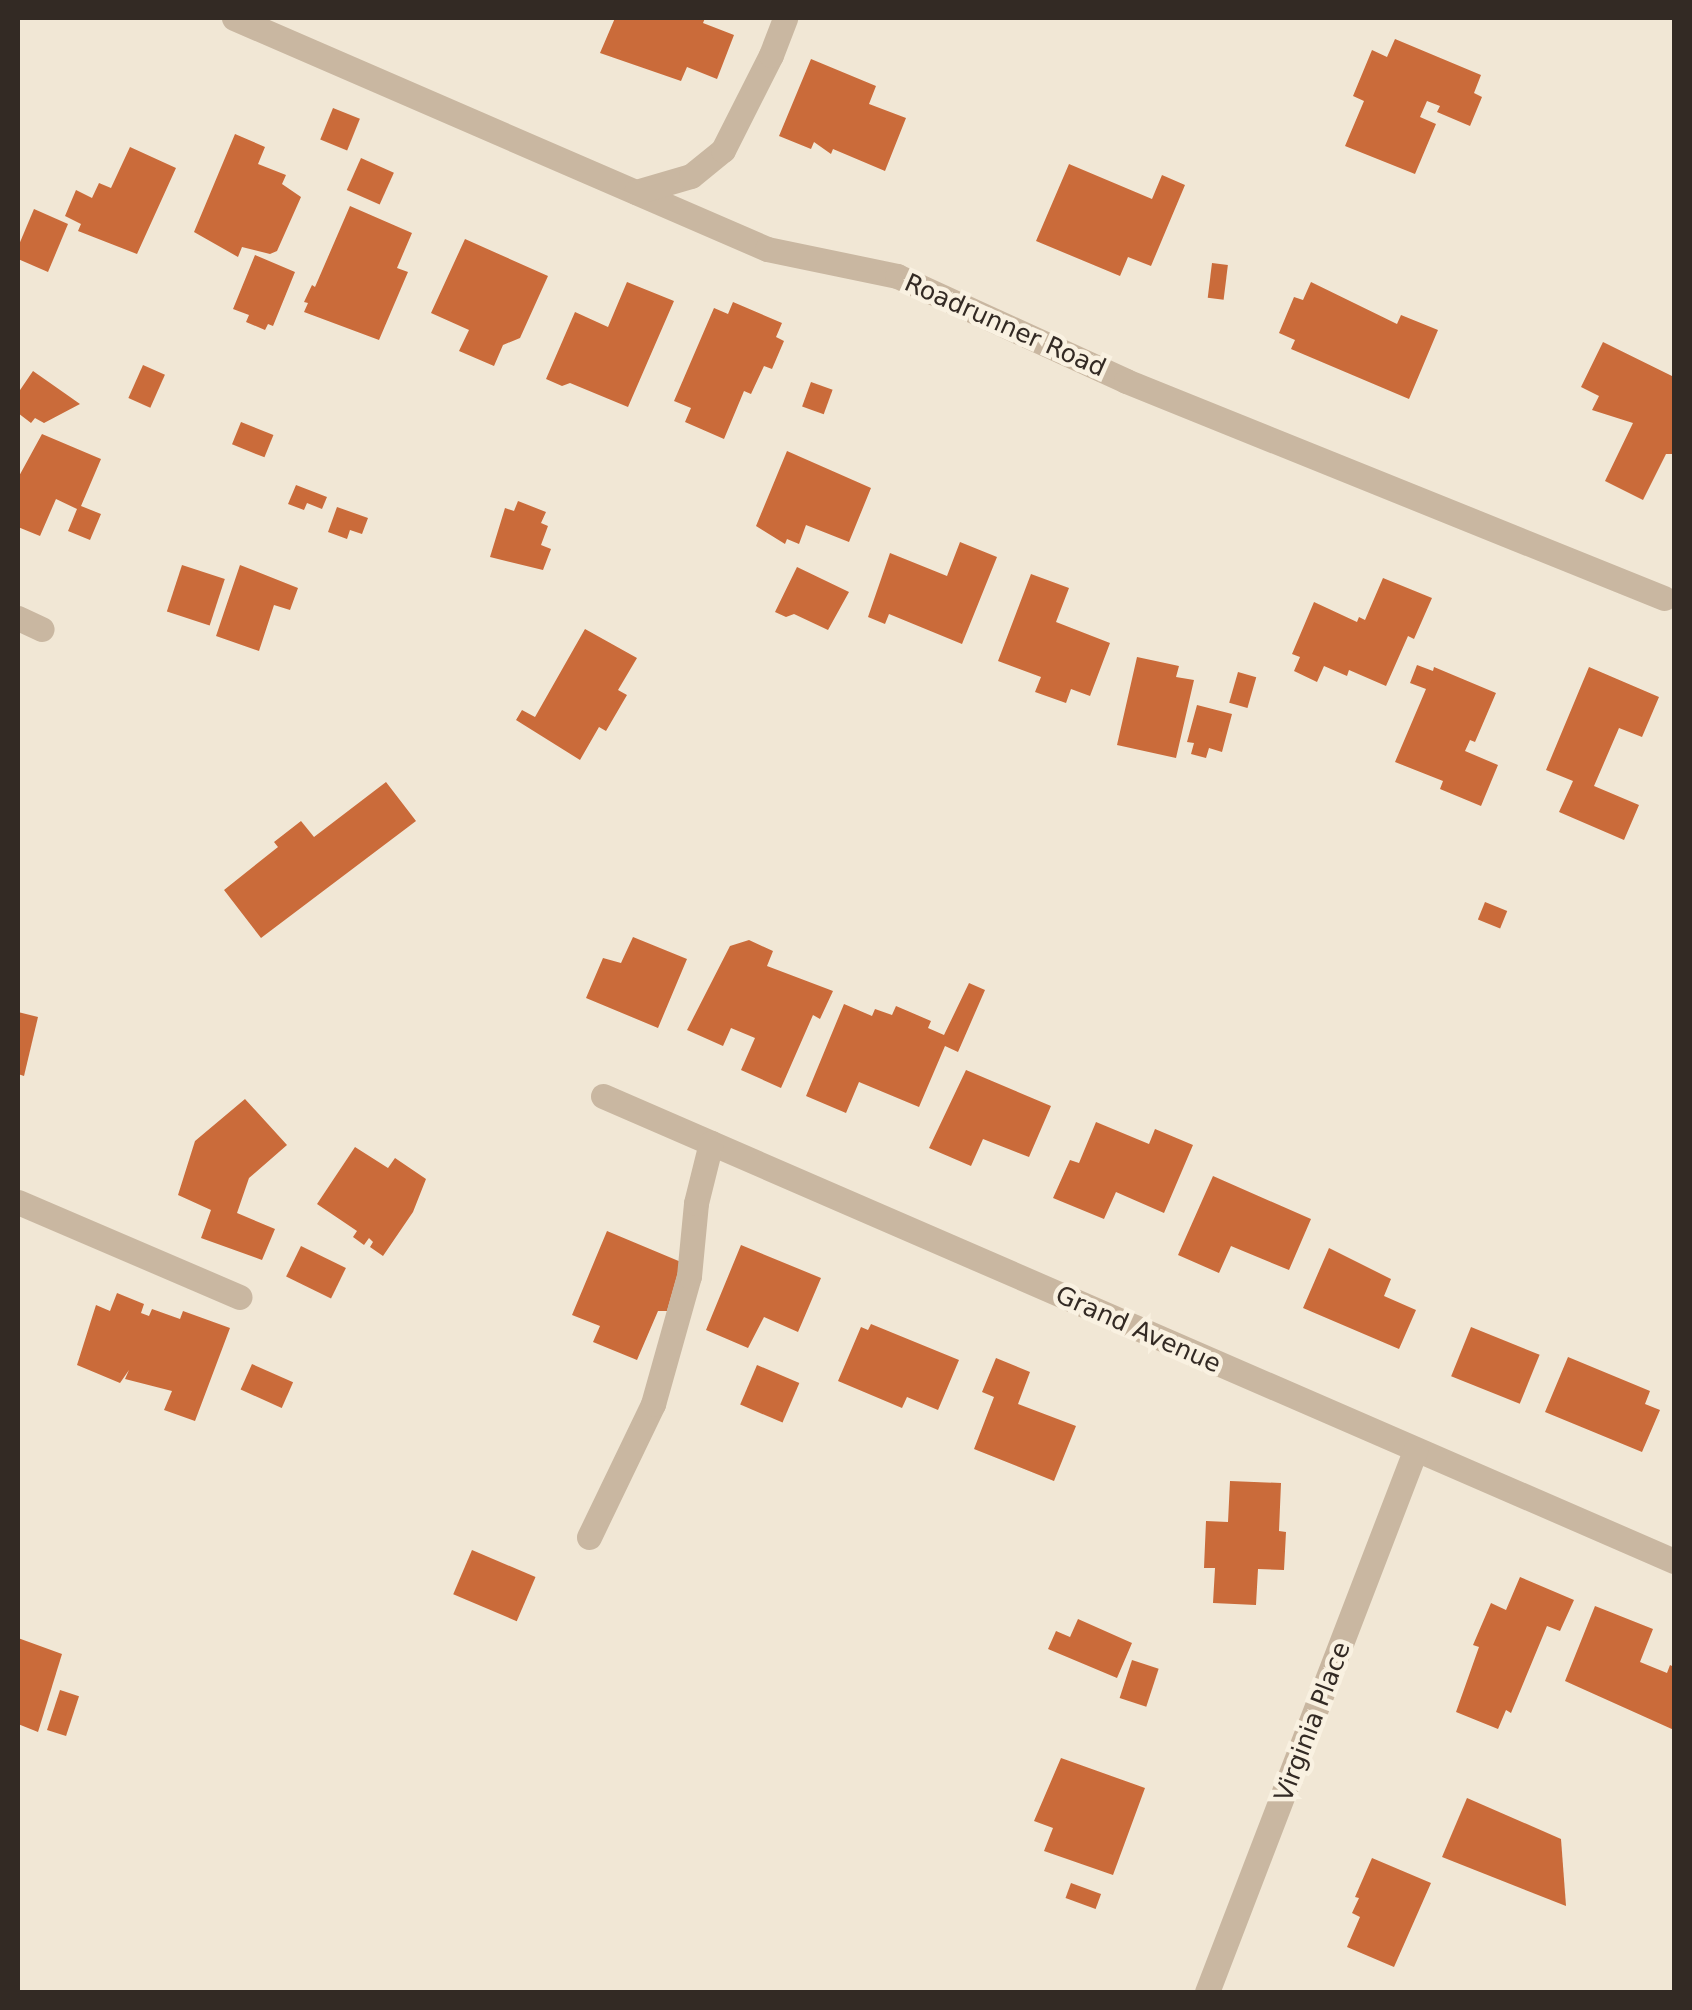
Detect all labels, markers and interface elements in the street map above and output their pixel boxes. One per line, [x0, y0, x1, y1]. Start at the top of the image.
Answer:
street label: Roadrunner Road [900, 268, 1110, 384]
street label: Grand Avenue [1051, 1280, 1225, 1380]
street label: Virginia Place [1269, 1638, 1357, 1806]

